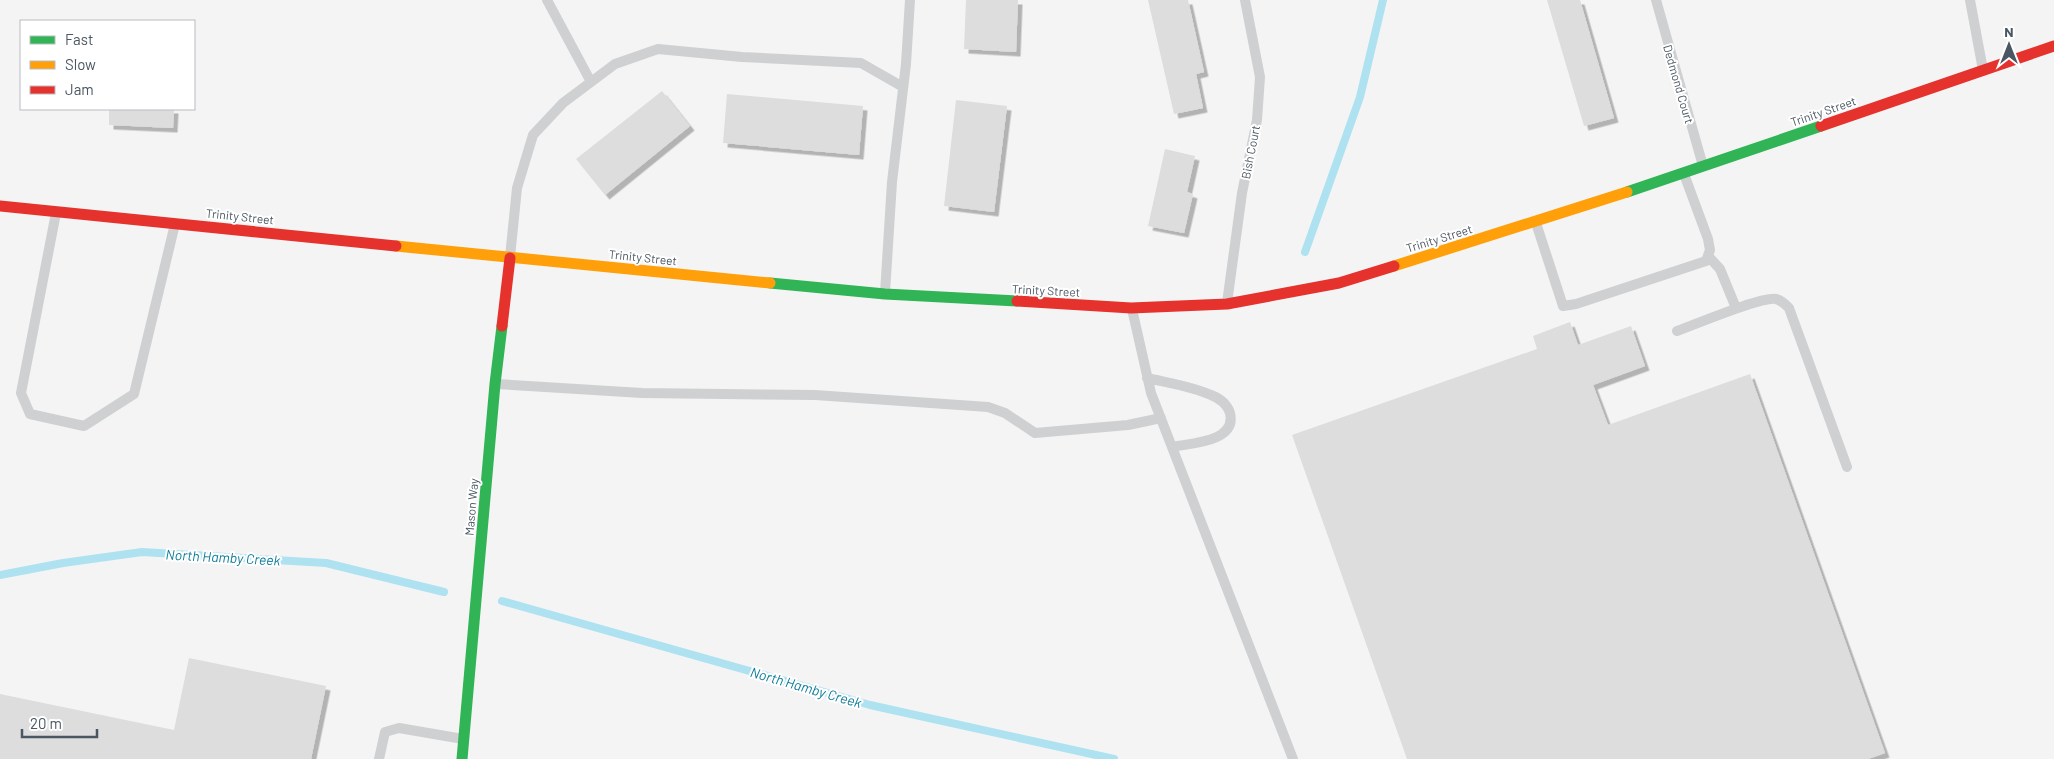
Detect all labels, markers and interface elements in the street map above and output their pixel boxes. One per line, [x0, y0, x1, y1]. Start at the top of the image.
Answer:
legend [20, 20, 195, 110]
north arrow [1984, 20, 2034, 70]
text: N [2004, 23, 2014, 40]
text: Fast [65, 30, 93, 48]
street label: Dedmond Court [1661, 43, 1697, 125]
text: Slow [65, 55, 96, 73]
text: Jam [65, 80, 94, 98]
street label: Trinity Street [1788, 93, 1858, 129]
street label: Bish Court [1238, 124, 1262, 180]
street label: Trinity Street [205, 205, 275, 227]
street label: Trinity Street [1404, 221, 1474, 255]
street label: Trinity Street [608, 246, 678, 268]
street label: Trinity Street [1012, 281, 1080, 299]
street label: Mason Way [462, 477, 481, 536]
water label: North Hamby Creek [165, 546, 281, 569]
water label: North Hamby Creek [748, 663, 864, 711]
scale bar [22, 706, 98, 738]
text: 20 m [30, 714, 62, 732]

